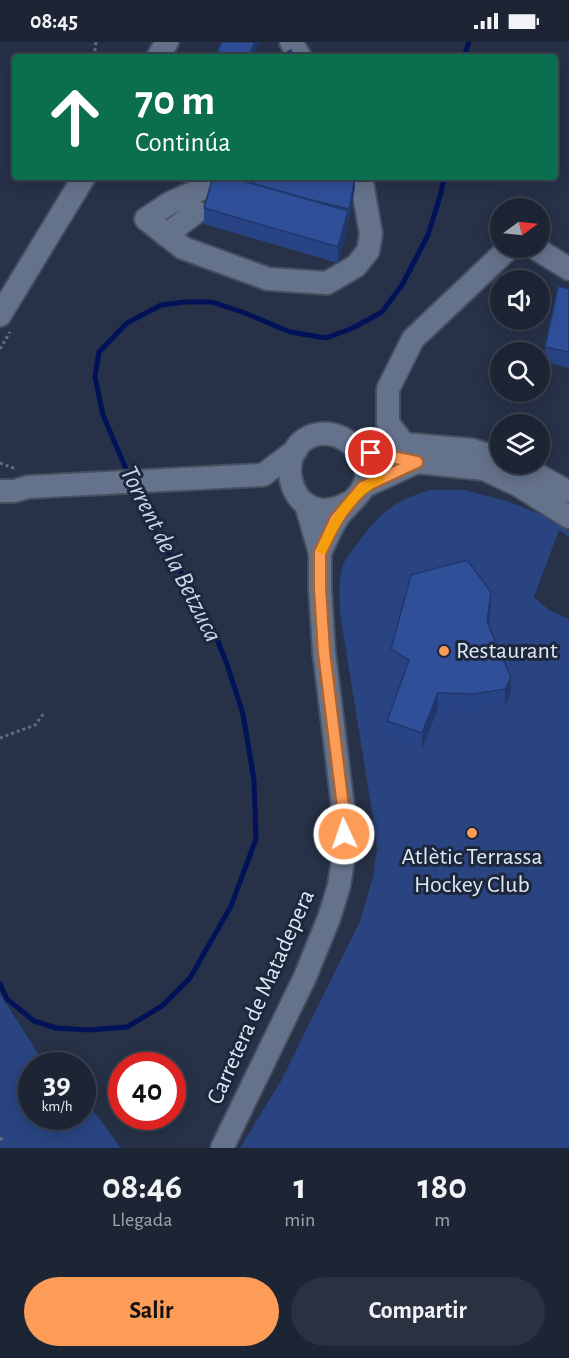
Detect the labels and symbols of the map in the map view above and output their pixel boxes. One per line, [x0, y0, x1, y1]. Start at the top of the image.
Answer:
north arrow [490, 198, 550, 258]
pin [345, 427, 396, 478]
water label: Torrent de la Betzuca [115, 462, 227, 646]
place label: Restaurant [456, 639, 558, 663]
marker: Restaurant [437, 644, 451, 658]
position arrow [312, 802, 376, 866]
marker: Atlètic Terrassa Hockey Club [465, 826, 479, 840]
place label: Atlètic Terrassa Hockey Club [401, 845, 543, 897]
street label: Carretera de Matadepera [203, 886, 319, 1108]
speed limit sign: 40 [108, 1052, 186, 1130]

